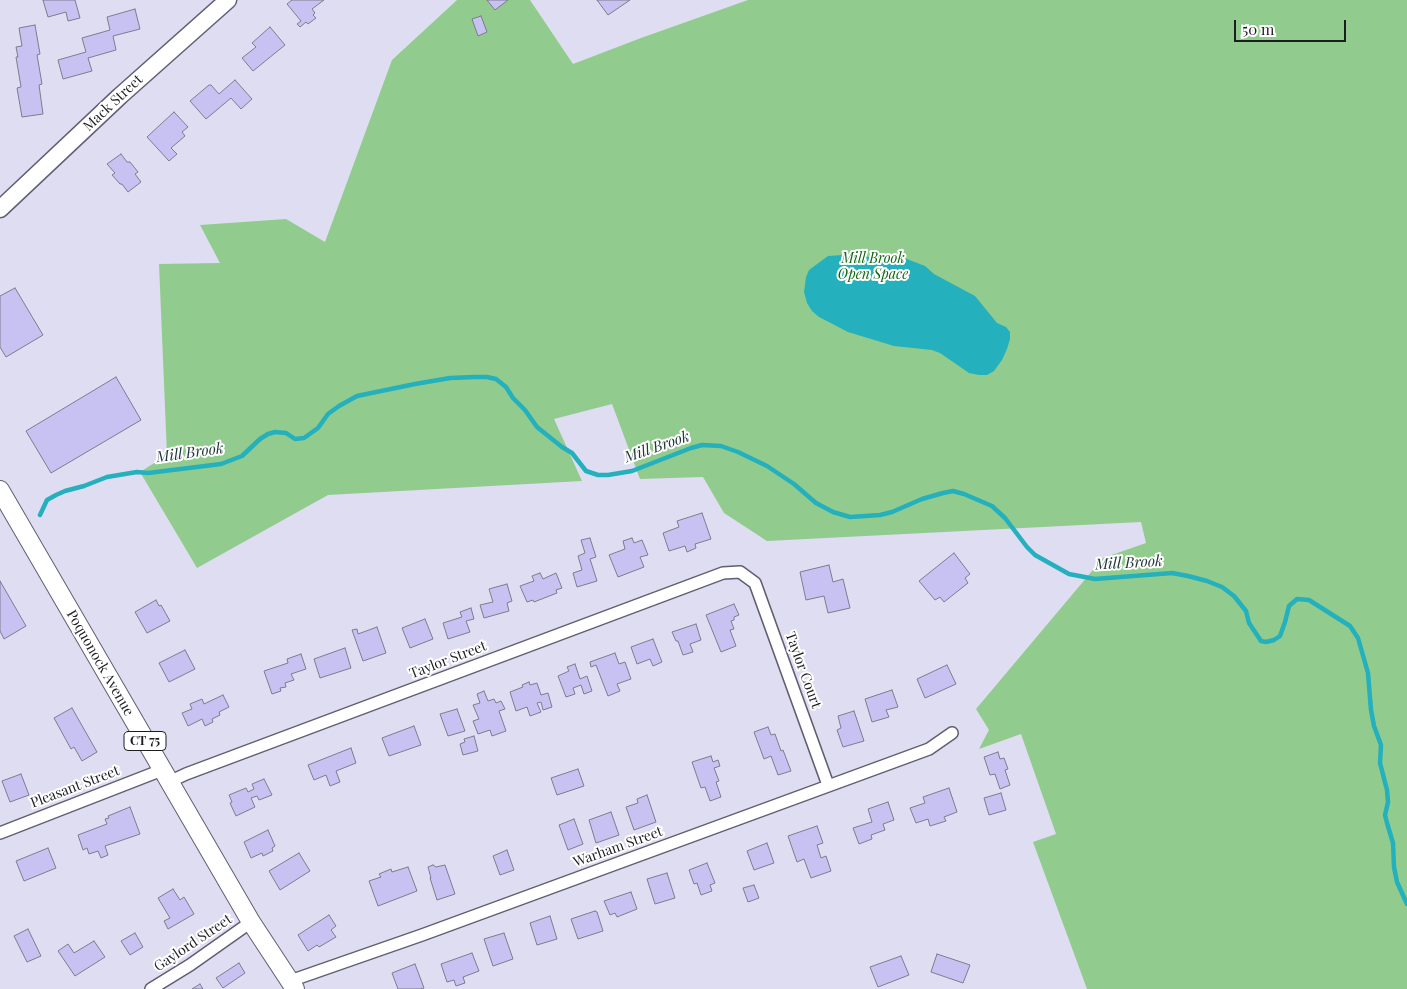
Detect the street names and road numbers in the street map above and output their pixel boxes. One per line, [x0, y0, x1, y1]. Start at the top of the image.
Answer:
street label: Mack Street [80, 71, 146, 135]
street label: Poquonock Avenue [63, 607, 137, 719]
street label: Taylor Court [781, 630, 825, 710]
street label: Taylor Street [407, 638, 489, 682]
road number: CT 75 [124, 731, 166, 750]
street label: Pleasant Street [28, 762, 122, 812]
street label: Warham Street [571, 823, 665, 871]
street label: Gaylord Street [151, 911, 235, 975]

